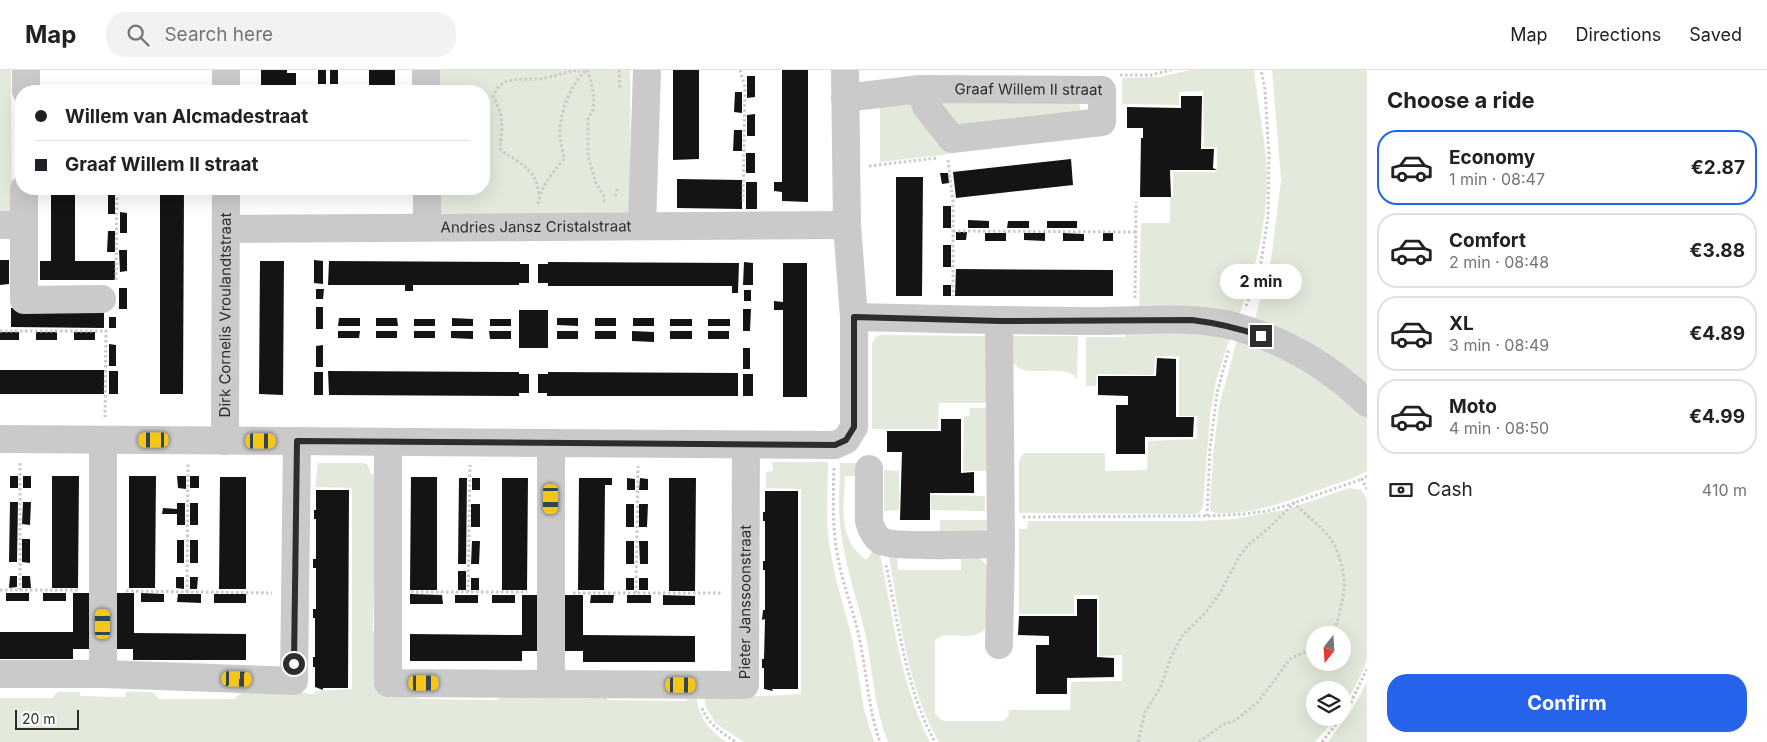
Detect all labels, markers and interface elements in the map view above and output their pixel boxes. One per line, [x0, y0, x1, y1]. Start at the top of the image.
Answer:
search box [106, 12, 456, 57]
text: Map [25, 20, 76, 49]
icon: search [124, 21, 152, 49]
text: Search here [164, 23, 273, 46]
text: Map [1510, 24, 1548, 45]
text: Directions [1576, 24, 1661, 45]
text: Saved [1689, 24, 1742, 45]
street label: Graaf Willem II straat [954, 79, 1103, 99]
text: Choose a ride [1387, 87, 1535, 113]
text: Willem van Alcmadestraat [65, 105, 308, 128]
icon: car [1389, 145, 1434, 190]
text: Economy [1449, 146, 1535, 169]
text: Graaf Willem II straat [65, 153, 258, 176]
text: €2.87 [1691, 156, 1745, 179]
text: 1 min · 08:47 [1449, 169, 1545, 189]
street label: Dirk Cornelis Vroulandtstraat [215, 212, 235, 417]
street label: Andries Jansz Cristalstraat [440, 216, 632, 237]
icon: car [1389, 228, 1434, 273]
text: Comfort [1449, 229, 1526, 252]
text: €3.88 [1690, 239, 1745, 262]
text: 2 min · 08:48 [1449, 252, 1549, 272]
callout: 2 min [1220, 264, 1302, 298]
text: 2 min [1240, 271, 1282, 291]
icon: car [1389, 311, 1434, 356]
text: XL [1449, 312, 1474, 335]
text: €4.89 [1689, 322, 1745, 345]
route end [1250, 325, 1272, 347]
text: 3 min · 08:49 [1449, 335, 1549, 355]
icon: car [1389, 394, 1434, 439]
text: Moto [1449, 395, 1497, 418]
text: €4.99 [1689, 405, 1745, 428]
text: 4 min · 08:50 [1449, 418, 1549, 438]
car [139, 433, 169, 448]
car [246, 434, 276, 449]
icon: cash [1387, 476, 1415, 504]
text: Cash [1427, 478, 1473, 501]
text: 410 m [1702, 480, 1747, 500]
car [543, 484, 558, 514]
street label: Pieter Janssoonstraat [735, 525, 755, 679]
car [95, 609, 110, 639]
north arrow [1306, 626, 1351, 671]
map controls [1306, 626, 1351, 726]
route start [283, 653, 305, 675]
car [221, 671, 252, 687]
button: Confirm [1387, 674, 1747, 732]
car [409, 676, 439, 691]
car [666, 678, 696, 693]
button: layers [1306, 681, 1351, 726]
scale bar [15, 707, 79, 730]
text: 20 m [22, 710, 56, 727]

